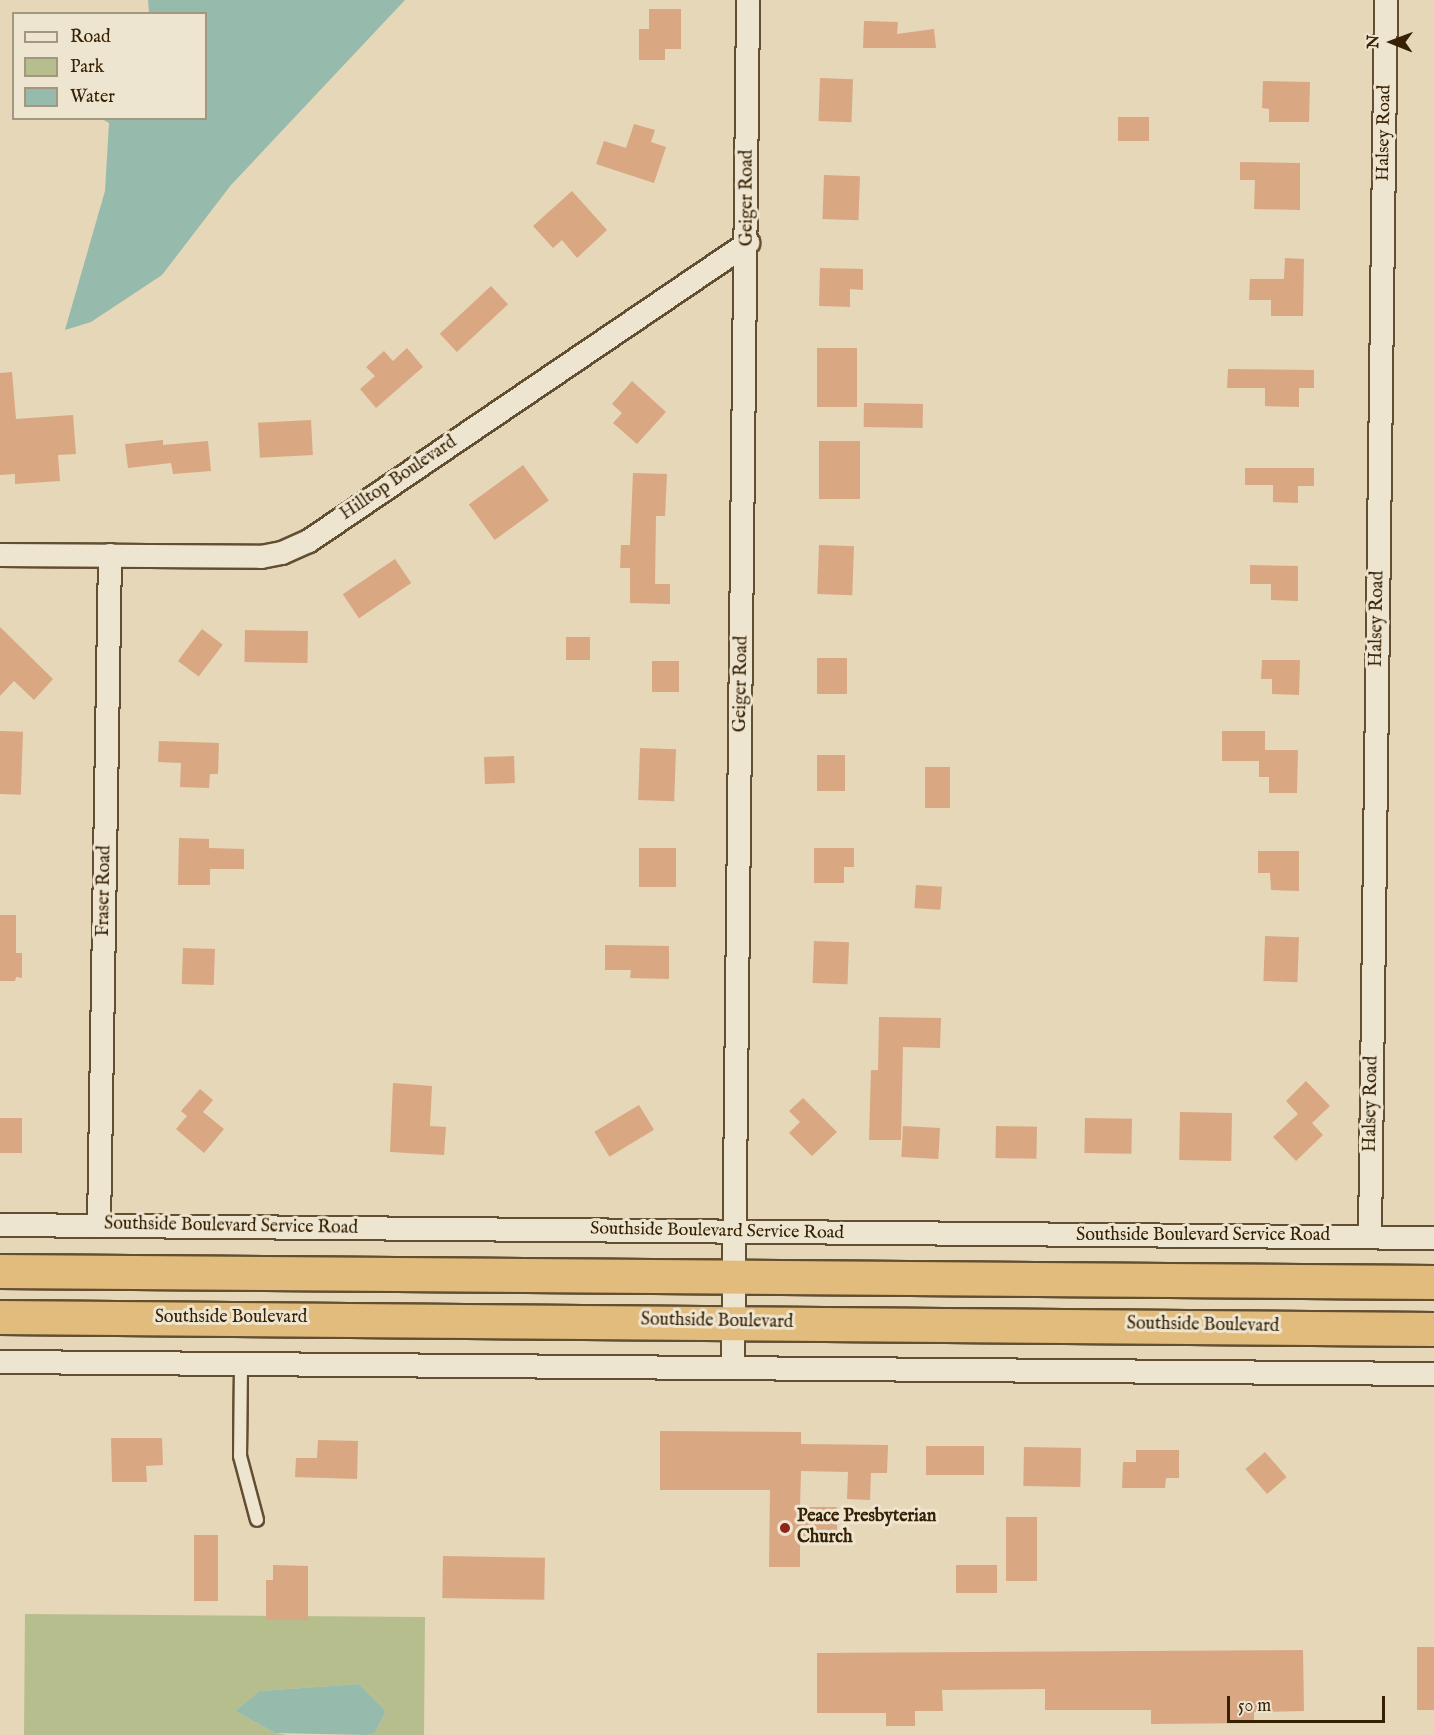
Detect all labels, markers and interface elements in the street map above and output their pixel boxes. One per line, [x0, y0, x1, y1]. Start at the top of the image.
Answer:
legend [12, 12, 207, 120]
north arrow [1362, 12, 1422, 72]
text: Road [70, 26, 111, 49]
text: N [1364, 35, 1384, 49]
text: Park [70, 56, 104, 79]
street label: Halsey Road [1373, 85, 1397, 181]
text: Water [70, 86, 115, 109]
street label: Geiger Road [737, 150, 759, 246]
street label: Hilltop Boulevard [337, 432, 461, 526]
street label: Halsey Road [1366, 571, 1390, 667]
street label: Geiger Road [730, 636, 754, 732]
street label: Fraser Road [93, 845, 117, 937]
street label: Halsey Road [1360, 1056, 1384, 1152]
street label: Southside Boulevard Service Road [104, 1214, 358, 1240]
street label: Southside Boulevard Service Road [590, 1219, 844, 1245]
street label: Southside Boulevard Service Road [1076, 1225, 1330, 1247]
street label: Southside Boulevard [155, 1307, 307, 1329]
street label: Southside Boulevard [640, 1310, 794, 1334]
street label: Southside Boulevard [1126, 1314, 1280, 1338]
place label: Peace Presbyterian Church [797, 1507, 936, 1550]
marker: Peace Presbyterian Church [778, 1521, 792, 1535]
scale bar [1230, 1684, 1388, 1722]
text: 50 m [1238, 1695, 1271, 1718]

